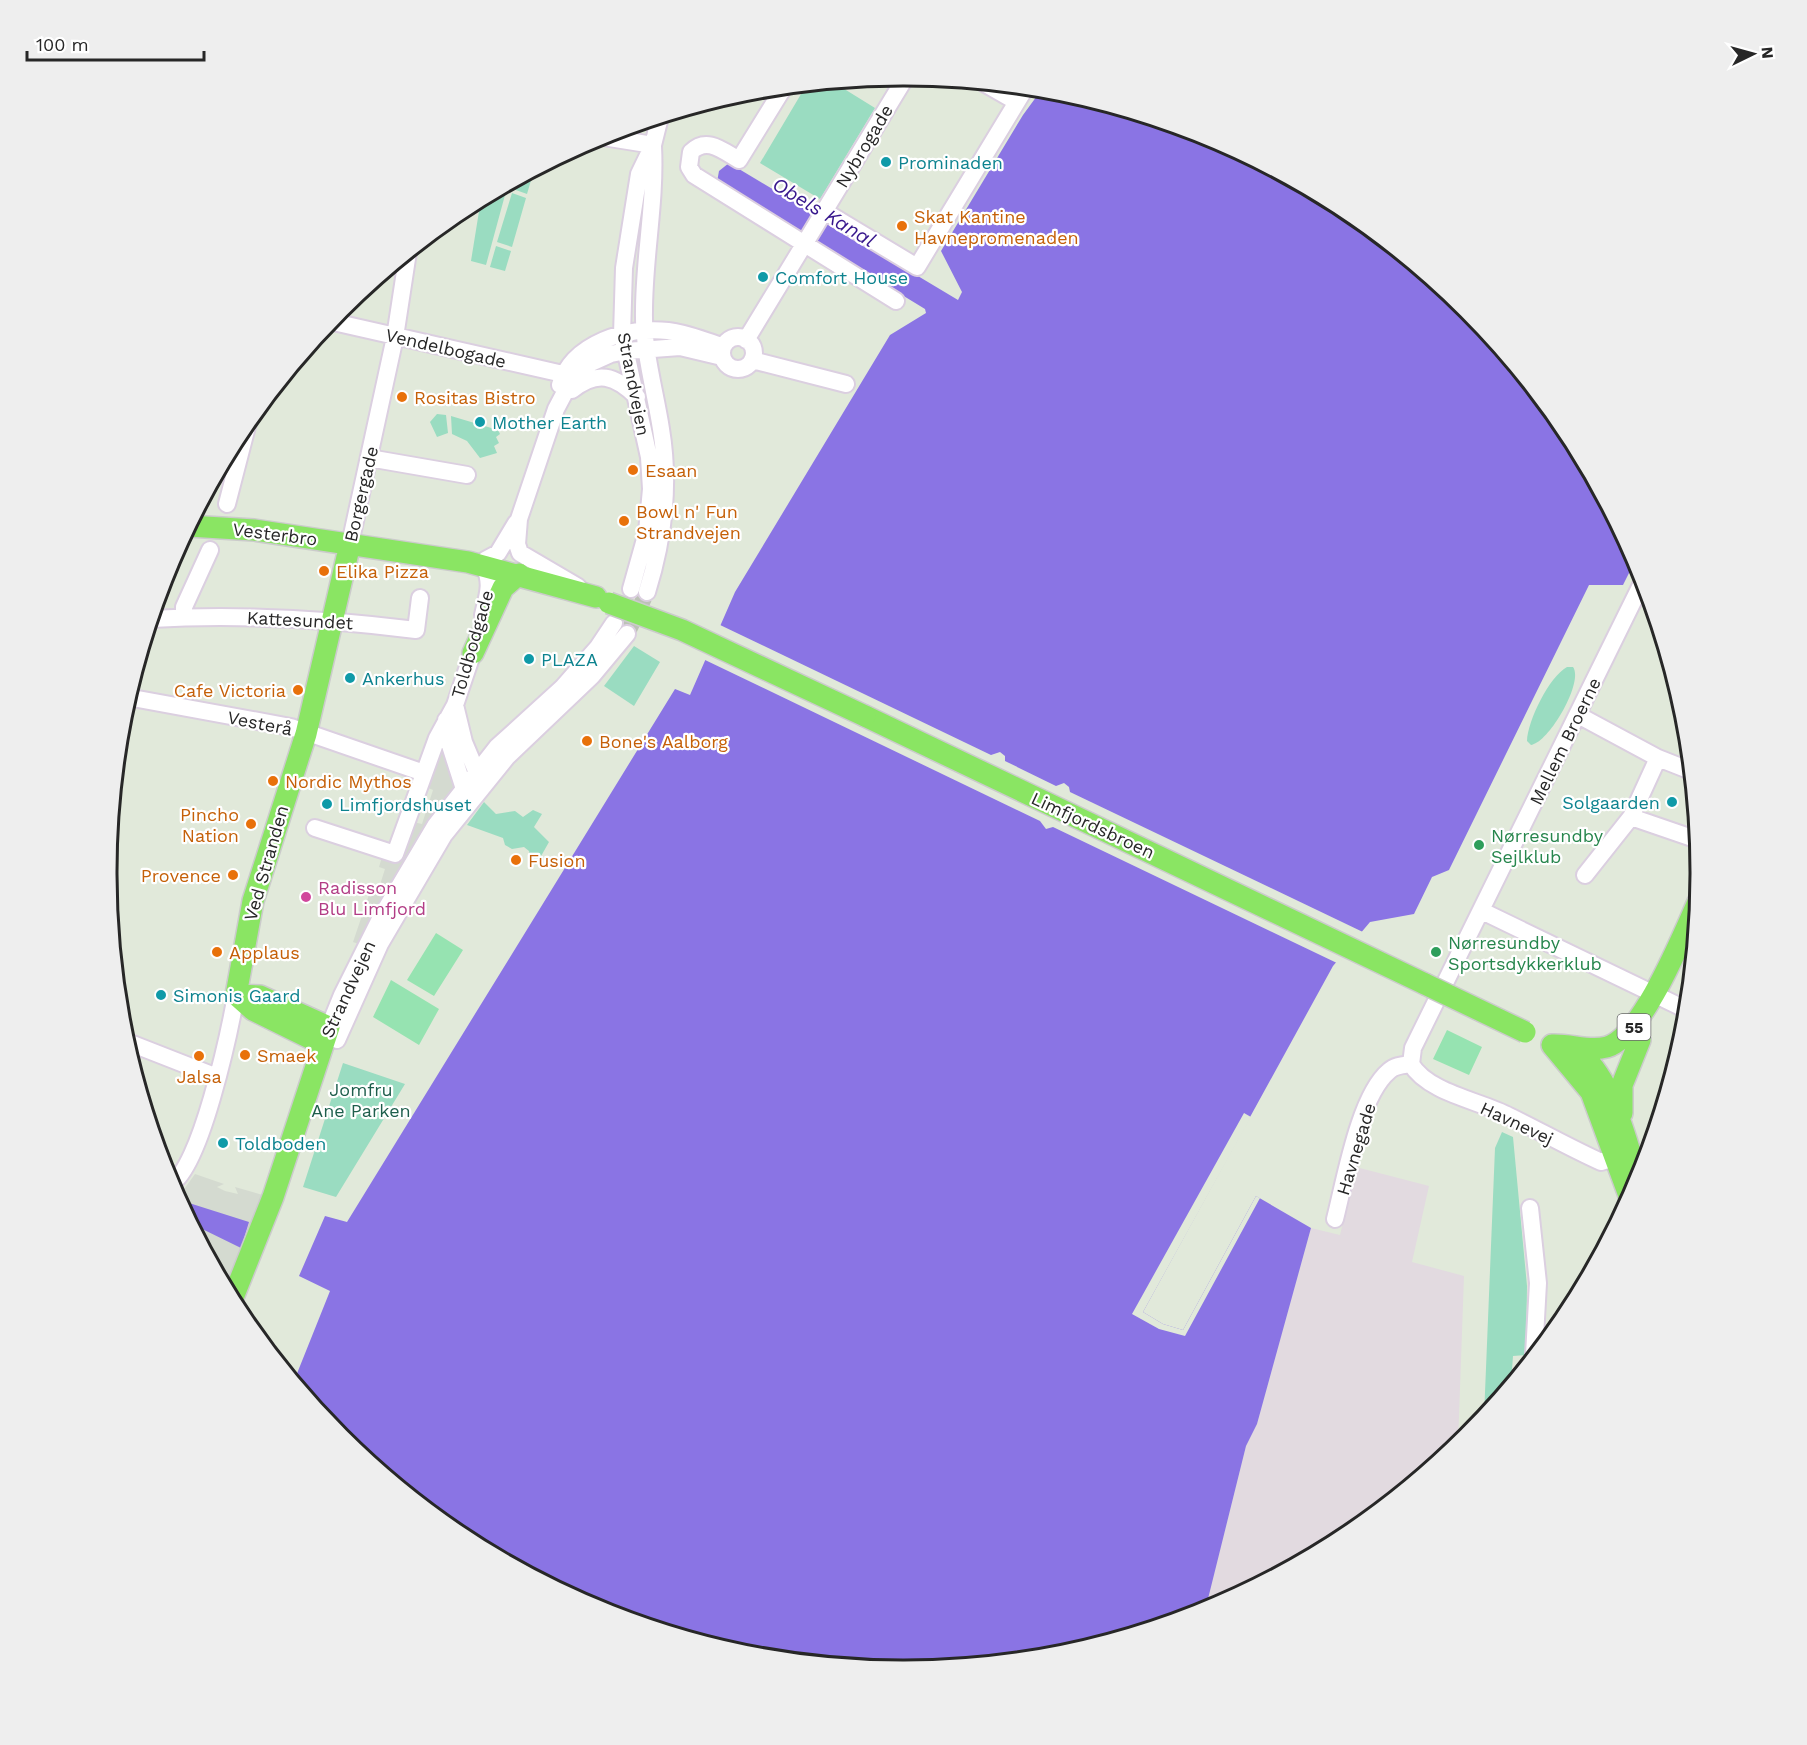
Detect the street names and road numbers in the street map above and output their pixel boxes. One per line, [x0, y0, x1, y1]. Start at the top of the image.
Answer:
street label: Nybrogade [831, 101, 897, 191]
street label: Vendelbogade [384, 324, 508, 372]
street label: Strandvejen [614, 331, 654, 437]
street label: Borgergade [340, 444, 382, 544]
street label: Vesterbro [231, 518, 319, 550]
street label: Toldbodgade [447, 588, 497, 700]
street label: Kattesundet [246, 607, 354, 633]
street label: Mellem Broerne [1525, 674, 1605, 808]
street label: Vesterå [226, 706, 294, 740]
street label: Limfjordsbroen [1028, 787, 1158, 863]
street label: Ved Stranden [240, 803, 292, 923]
street label: Strandvejen [316, 937, 380, 1041]
road number: 55 [1618, 1014, 1650, 1040]
street label: Havnevej [1477, 1097, 1557, 1149]
street label: Havnegade [1332, 1100, 1380, 1198]

